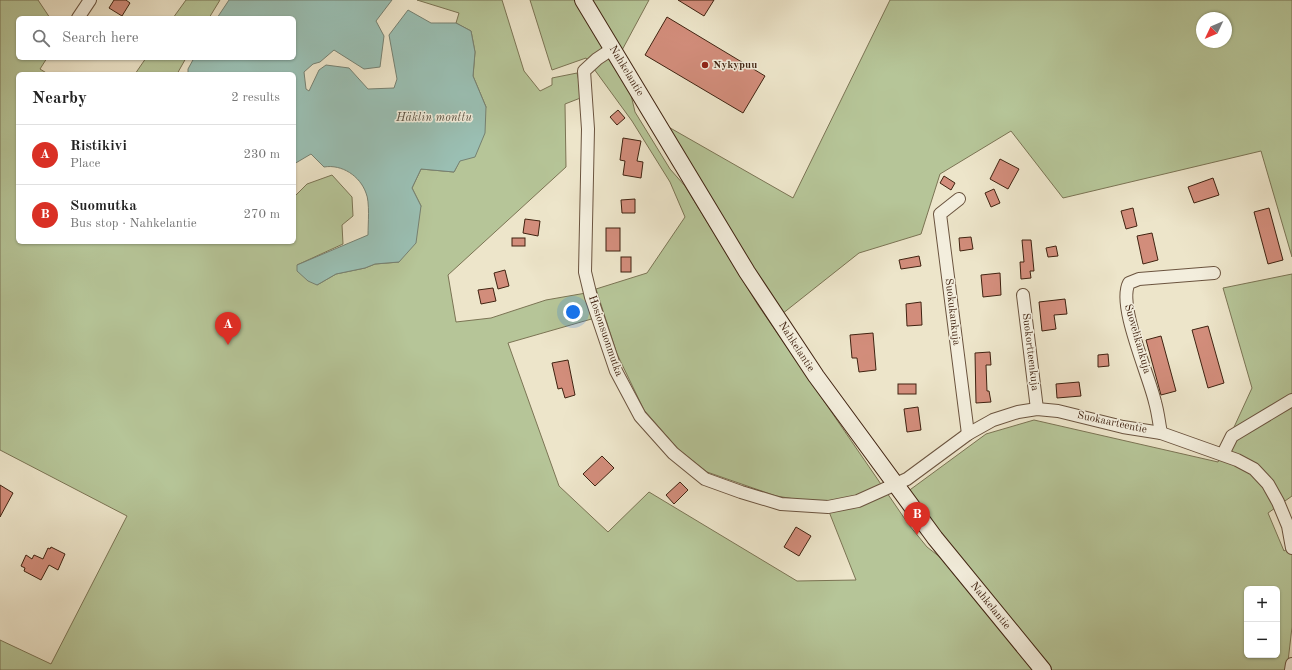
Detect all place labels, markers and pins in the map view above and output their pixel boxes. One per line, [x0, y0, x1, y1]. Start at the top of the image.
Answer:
marker: Nykypuu [700, 60, 710, 70]
place label: Nykypuu [713, 60, 757, 71]
pin: A [215, 312, 241, 345]
pin: B [904, 502, 930, 535]

